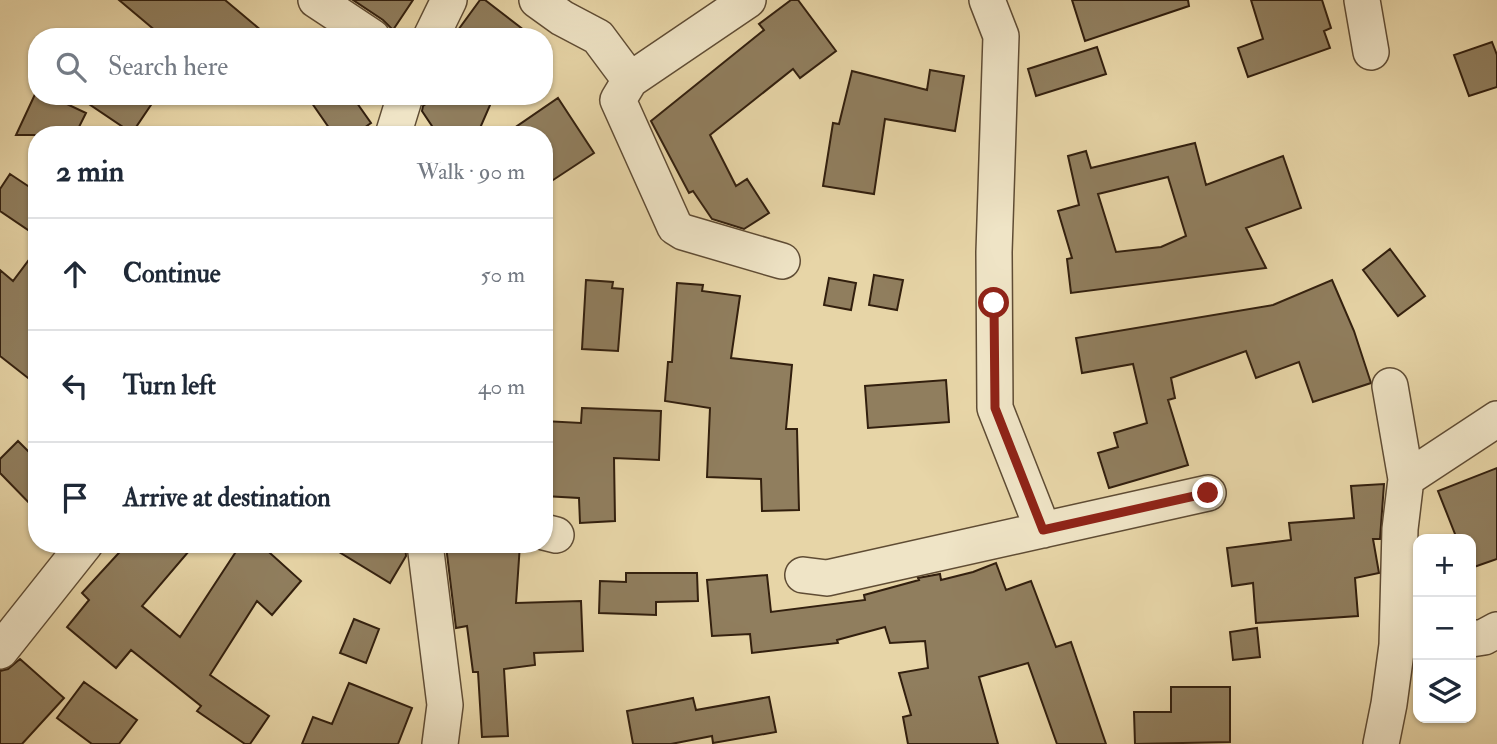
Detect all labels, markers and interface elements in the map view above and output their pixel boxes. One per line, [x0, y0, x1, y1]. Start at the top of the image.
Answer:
search box [28, 28, 553, 105]
icon: search [52, 48, 90, 86]
text: Search here [108, 51, 228, 83]
text: 2 min [56, 153, 124, 190]
text: Walk · 90 m [417, 157, 525, 186]
icon: ahead [56, 255, 94, 293]
text: Continue [123, 258, 221, 290]
text: 50 m [481, 260, 525, 289]
route start [978, 287, 1009, 318]
icon: left [56, 367, 94, 405]
text: Turn left [123, 370, 216, 402]
text: 40 m [478, 372, 525, 401]
route end [1192, 477, 1223, 508]
icon: arrive [56, 479, 94, 517]
text: Arrive at destination [123, 482, 331, 514]
map controls [1413, 534, 1476, 723]
button: + [1413, 534, 1476, 597]
button: − [1413, 597, 1476, 660]
button: layers [1413, 660, 1476, 723]

